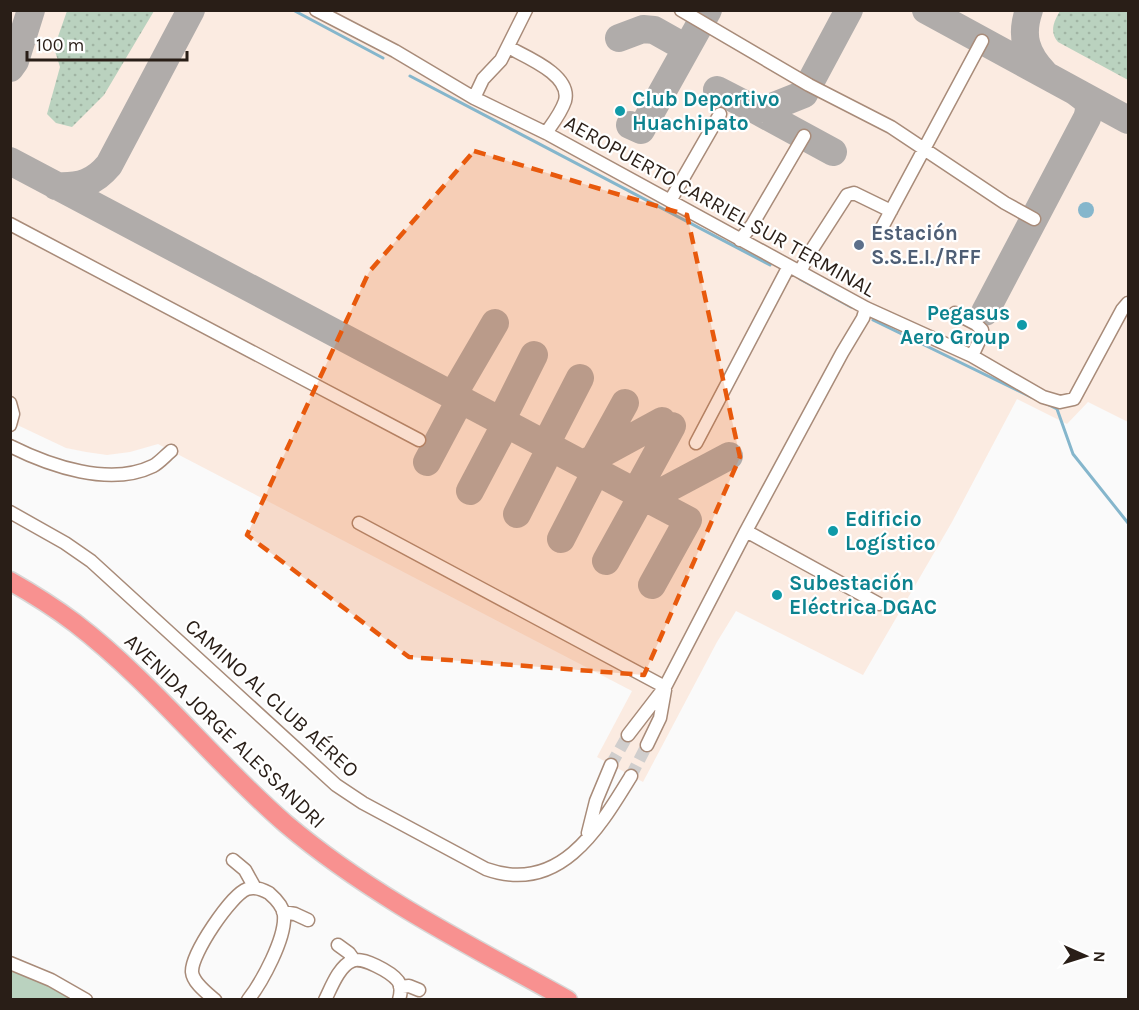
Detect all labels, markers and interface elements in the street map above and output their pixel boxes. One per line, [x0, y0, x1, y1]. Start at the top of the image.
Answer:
scale bar [27, 24, 188, 62]
text: 100 m [36, 34, 84, 56]
place label: Club Deportivo Huachipato [632, 87, 780, 135]
marker: Club Deportivo Huachipato [613, 104, 627, 118]
street label: AEROPUERTO CARRIEL SUR TERMINAL [560, 110, 880, 302]
place label: Estación S.S.E.I./RFF [871, 221, 981, 269]
marker: Estación S.S.E.I./RFF [852, 238, 866, 252]
place label: Pegasus Aero Group [900, 301, 1010, 349]
marker: Pegasus Aero Group [1015, 318, 1029, 332]
place label: Edificio Logístico [845, 507, 936, 555]
marker: Edificio Logístico [826, 524, 840, 538]
place label: Subestación Eléctrica DGAC [789, 571, 937, 619]
marker: Subestación Eléctrica DGAC [770, 588, 784, 602]
street label: CAMINO AL CLUB AÉREO [180, 614, 364, 782]
street label: AVENIDA JORGE ALESSANDRI [120, 629, 330, 833]
north arrow [1055, 926, 1115, 986]
text: N [1090, 951, 1109, 963]

